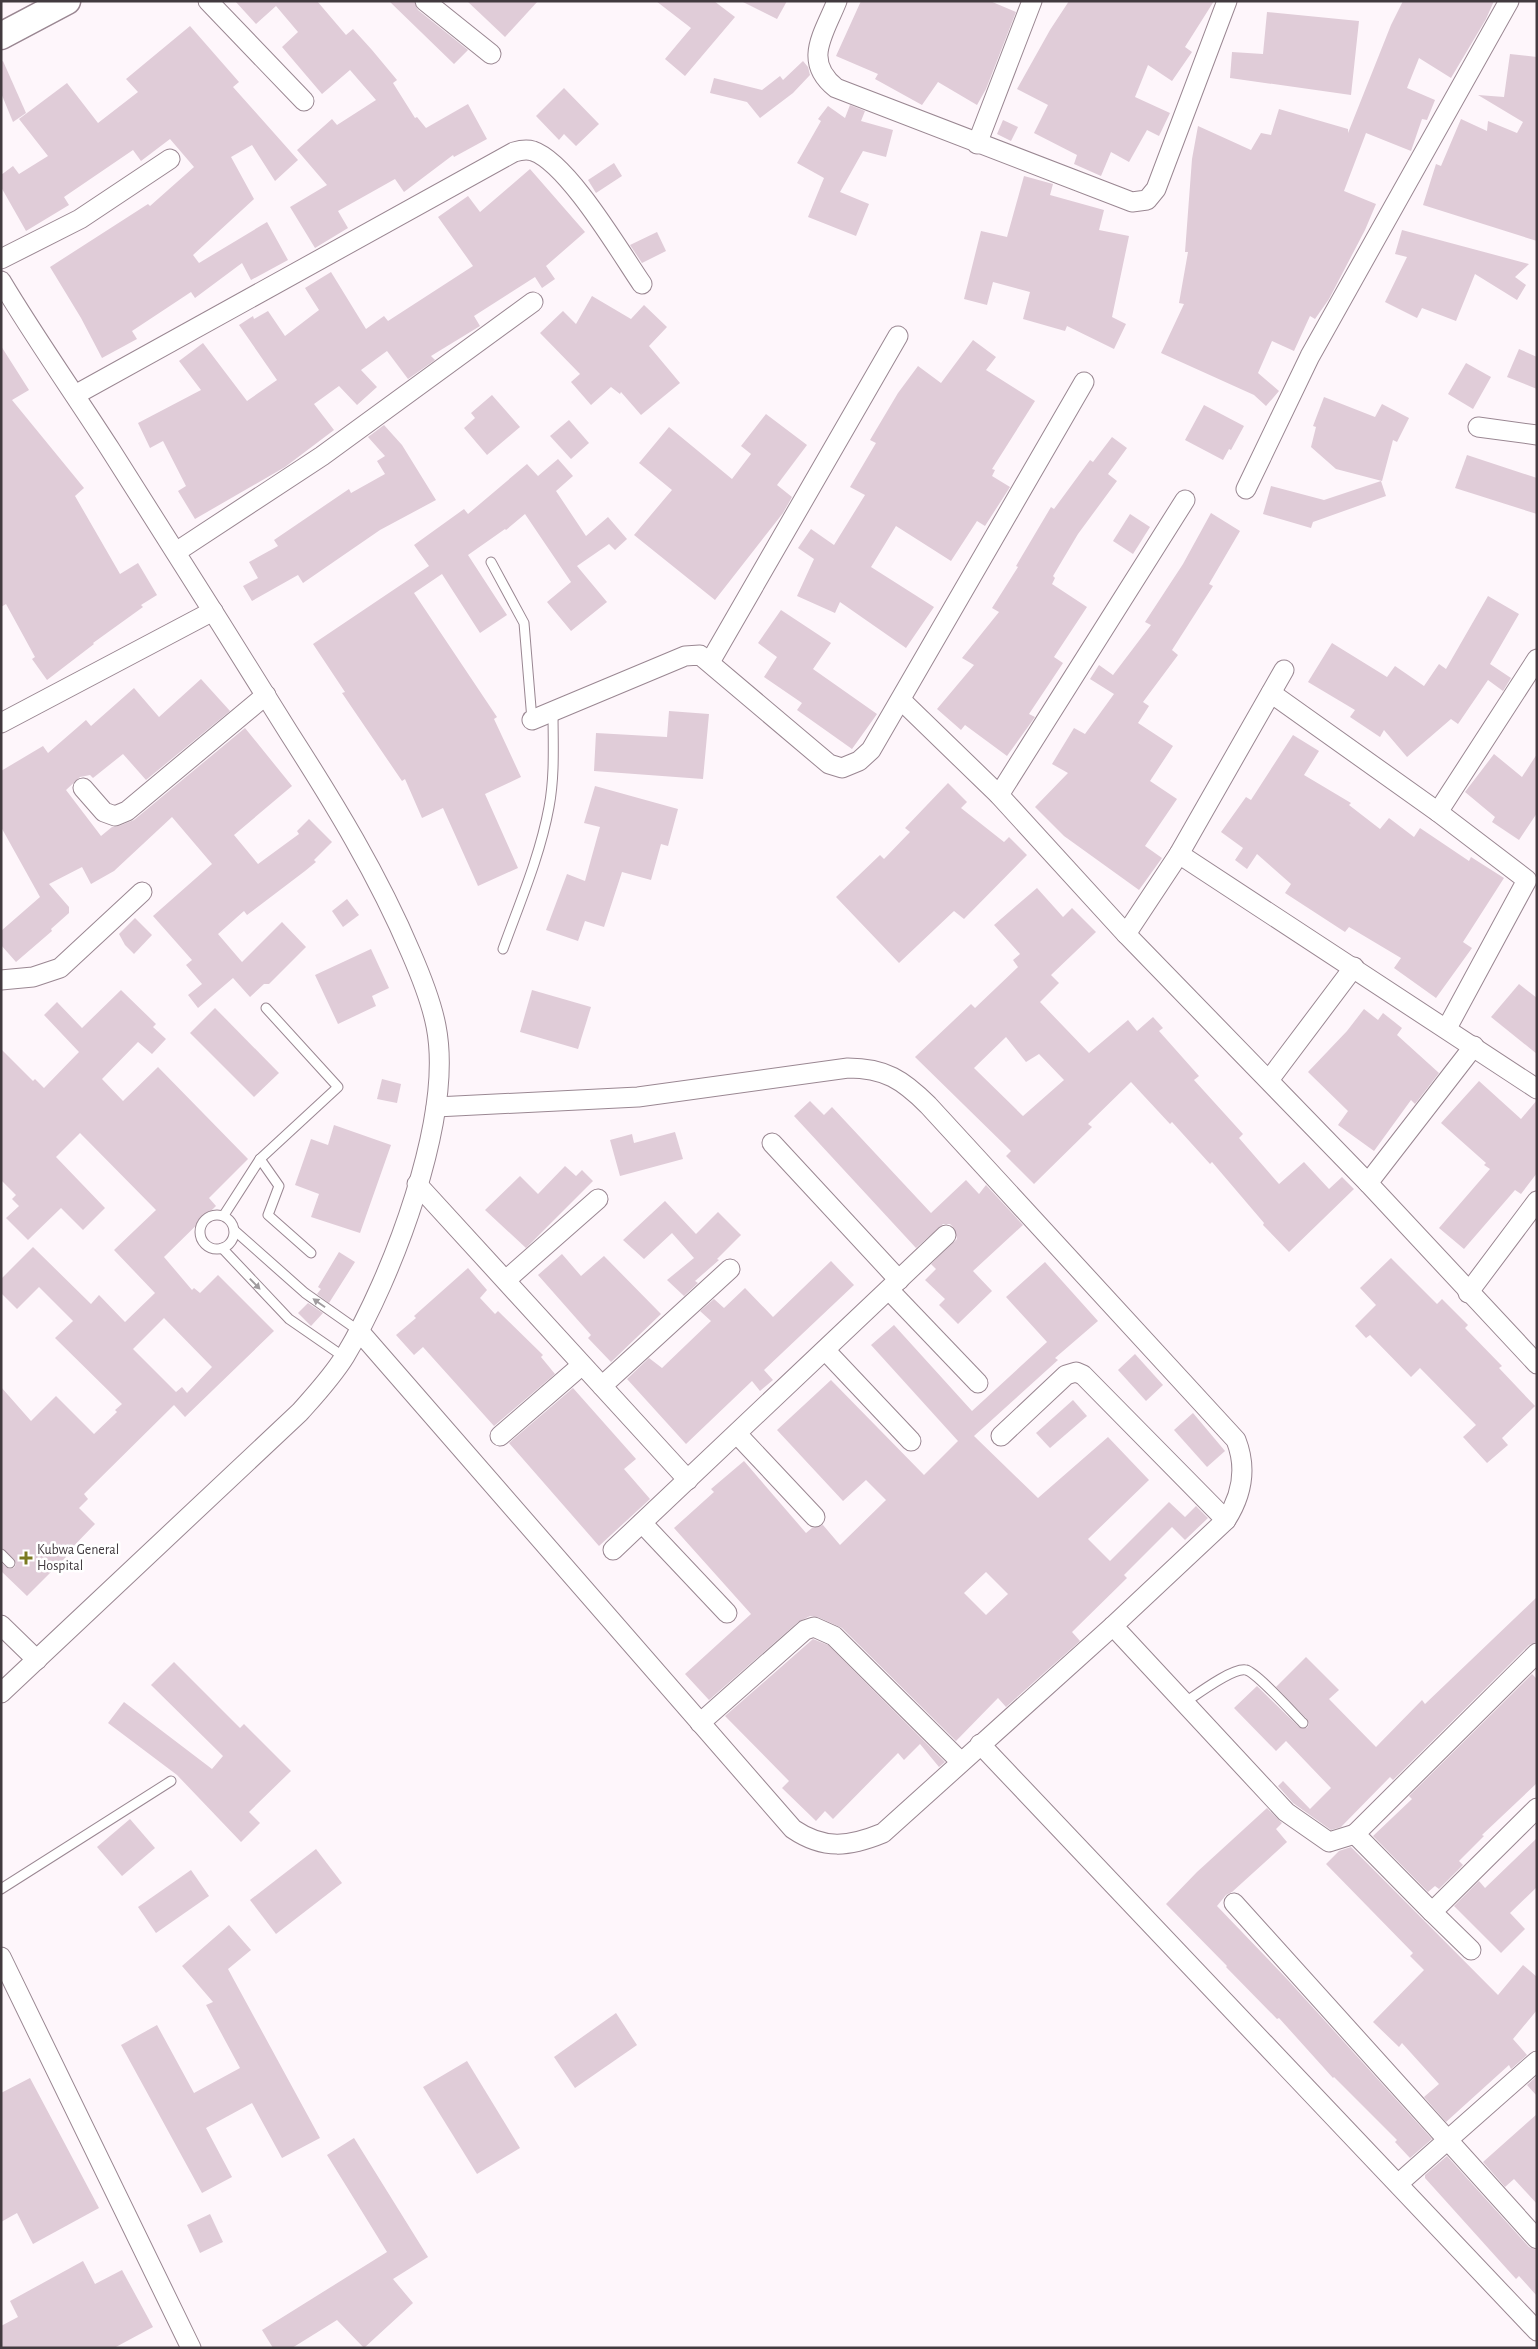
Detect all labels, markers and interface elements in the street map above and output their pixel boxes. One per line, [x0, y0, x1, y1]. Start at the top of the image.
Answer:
one-way arrow [249, 1277, 261, 1289]
one-way arrow [312, 1298, 326, 1308]
place label: Kubwa General Hospital [37, 1543, 119, 1573]
marker: Kubwa General Hospital [19, 1551, 33, 1565]

